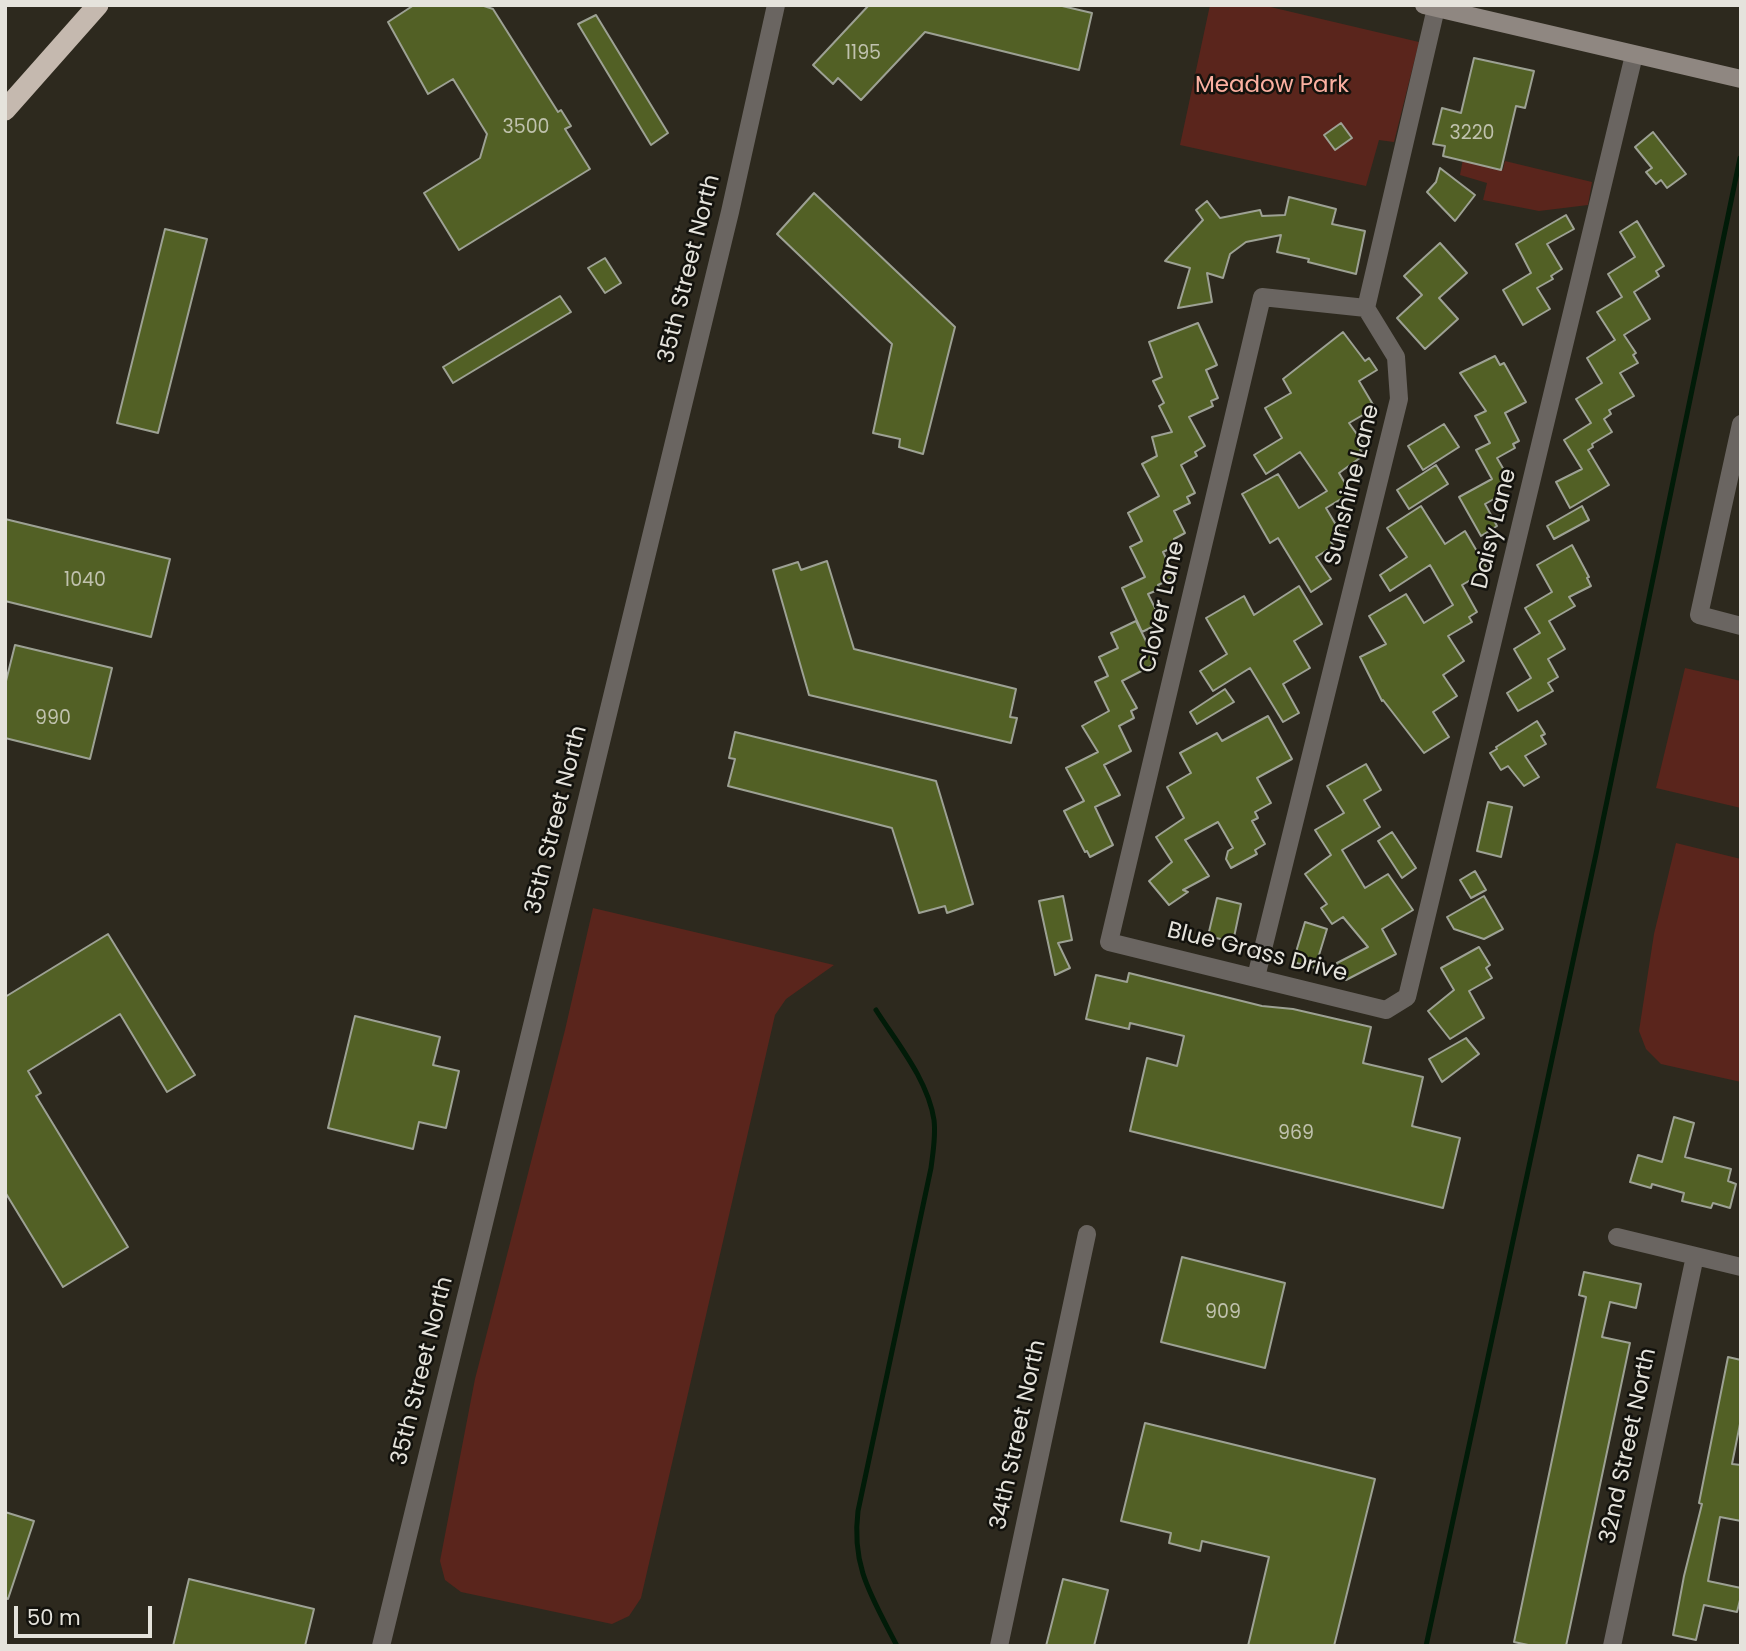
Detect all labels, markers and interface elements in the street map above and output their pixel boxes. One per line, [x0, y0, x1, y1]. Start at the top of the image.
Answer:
house number: 1195 [845, 43, 881, 65]
park label: Meadow Park [1195, 72, 1349, 100]
house number: 3500 [503, 117, 549, 139]
house number: 3220 [1450, 123, 1494, 145]
street label: 35th Street North [653, 172, 727, 366]
street label: Sunshine Lane [1320, 402, 1386, 568]
street label: Daisy Lane [1467, 466, 1523, 592]
street label: Clover Lane [1134, 538, 1192, 676]
house number: 1040 [64, 570, 106, 592]
house number: 990 [35, 708, 71, 730]
street label: 35th Street North [520, 723, 594, 917]
street label: Blue Grass Drive [1164, 917, 1350, 989]
house number: 969 [1278, 1123, 1314, 1145]
street label: 35th Street North [386, 1274, 460, 1468]
house number: 909 [1205, 1302, 1241, 1324]
street label: 34th Street North [985, 1338, 1053, 1532]
street label: 32nd Street North [1595, 1346, 1663, 1546]
scale bar [18, 1592, 156, 1636]
text: 50 m [27, 1603, 81, 1632]

